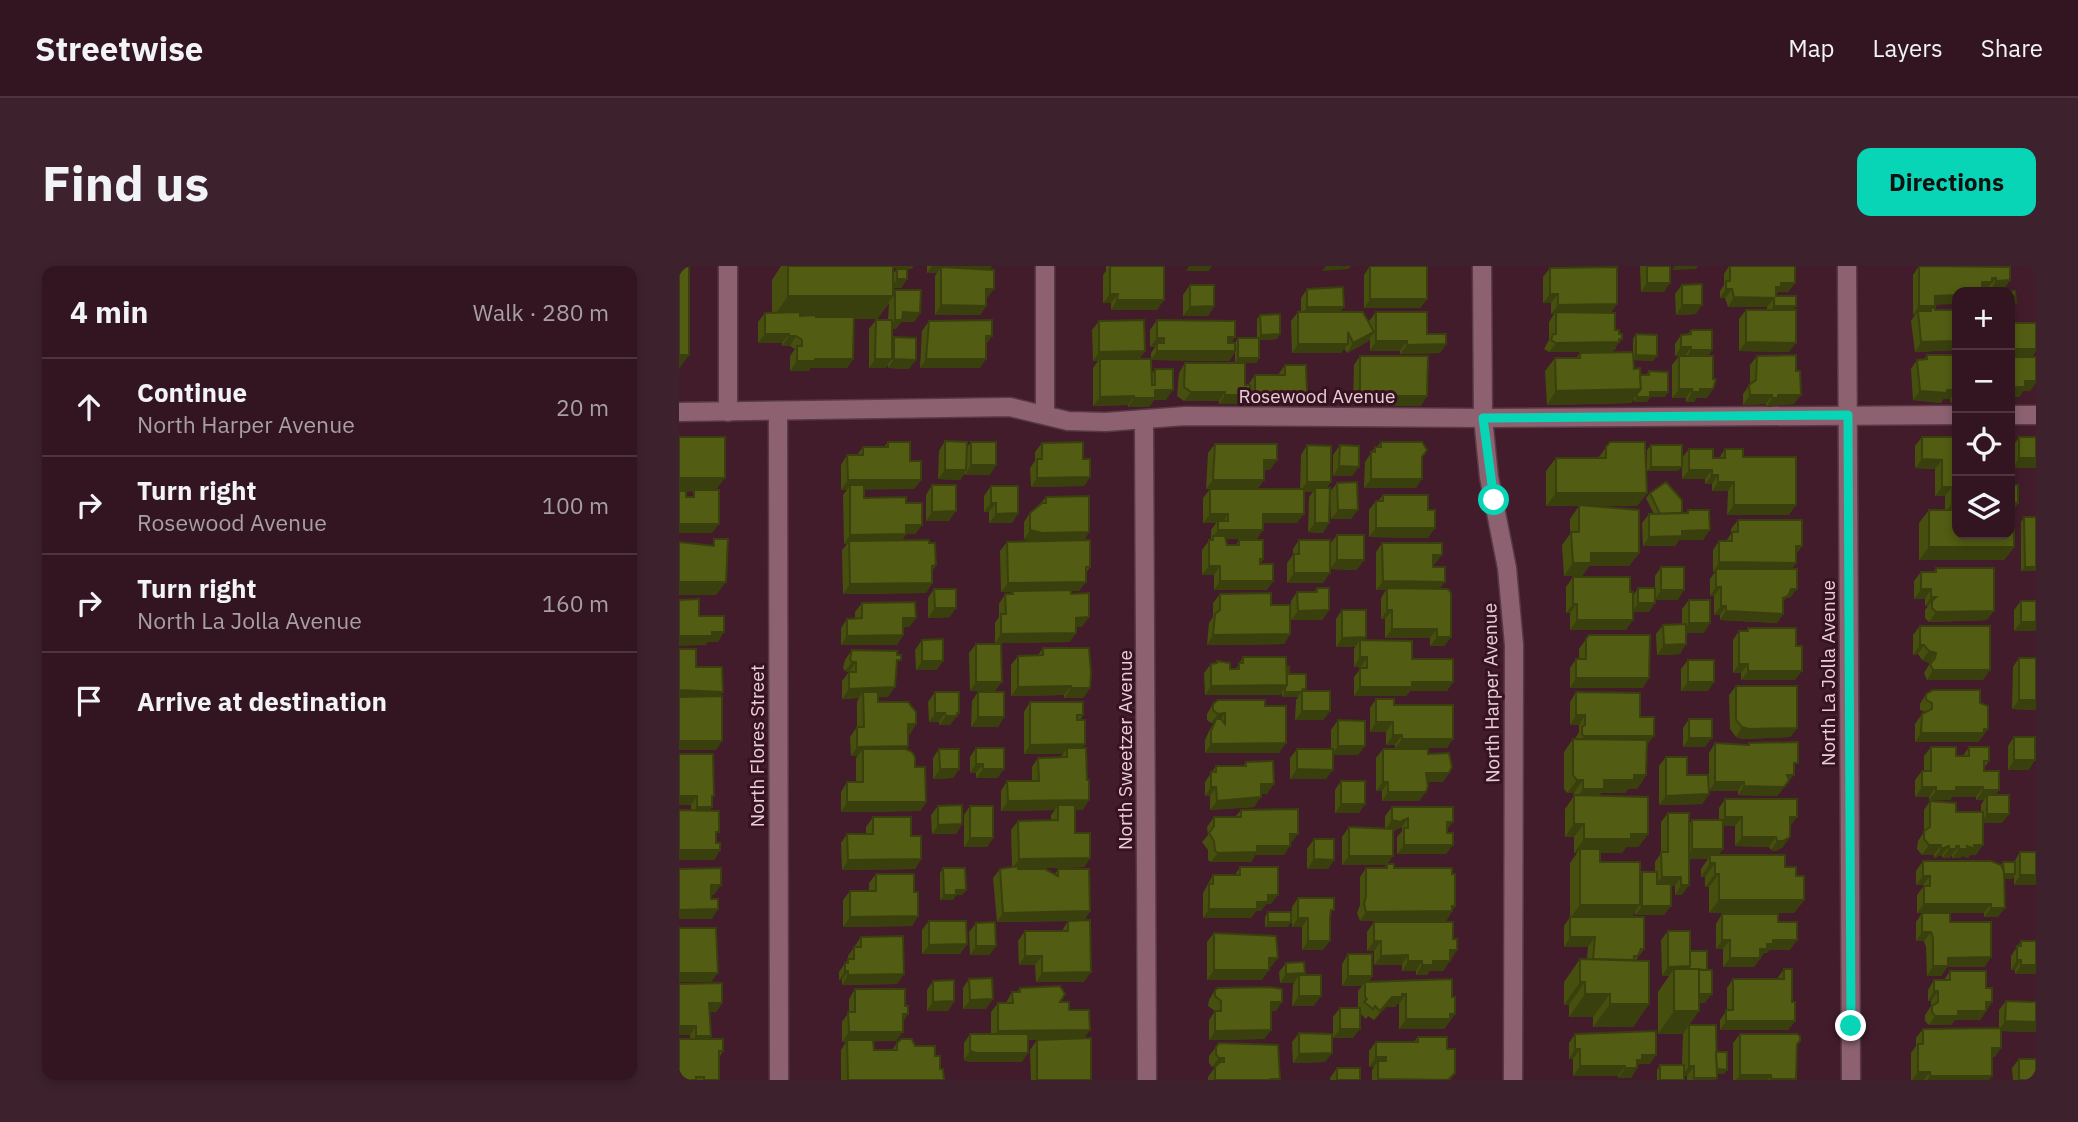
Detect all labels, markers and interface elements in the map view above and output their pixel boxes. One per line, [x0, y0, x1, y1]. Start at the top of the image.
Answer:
text: Streetwise [35, 27, 203, 70]
text: Map [1788, 32, 1835, 64]
text: Layers [1873, 32, 1943, 64]
text: Share [1981, 32, 2043, 64]
button: Directions [1857, 148, 2036, 216]
text: Find us [42, 151, 209, 214]
map controls [1952, 287, 2015, 539]
button: + [1952, 287, 2015, 350]
text: 4 min [70, 292, 148, 331]
text: Walk · 280 m [473, 297, 609, 327]
button: − [1952, 350, 2015, 413]
text: Continue [137, 375, 247, 409]
street label: Rosewood Avenue [1239, 384, 1395, 408]
icon: ahead [70, 388, 108, 426]
text: 20 m [556, 392, 609, 422]
text: North Harper Avenue [137, 409, 355, 439]
button: locate [1952, 413, 2015, 476]
text: Turn right [137, 473, 256, 507]
button: layers [1952, 476, 2015, 539]
route start [1478, 484, 1509, 515]
icon: right [70, 486, 108, 524]
text: 100 m [542, 490, 609, 520]
text: Rosewood Avenue [137, 507, 327, 537]
text: Turn right [137, 571, 256, 605]
street label: North La Jolla Avenue [1816, 580, 1840, 766]
icon: right [70, 584, 108, 622]
text: 160 m [542, 588, 609, 618]
street label: North Harper Avenue [1477, 603, 1505, 783]
text: North La Jolla Avenue [137, 605, 362, 635]
street label: North Sweetzer Avenue [1113, 650, 1137, 850]
street label: North Flores Street [745, 665, 769, 827]
icon: arrive [70, 682, 108, 720]
text: Arrive at destination [137, 684, 387, 718]
route end [1835, 1010, 1866, 1041]

